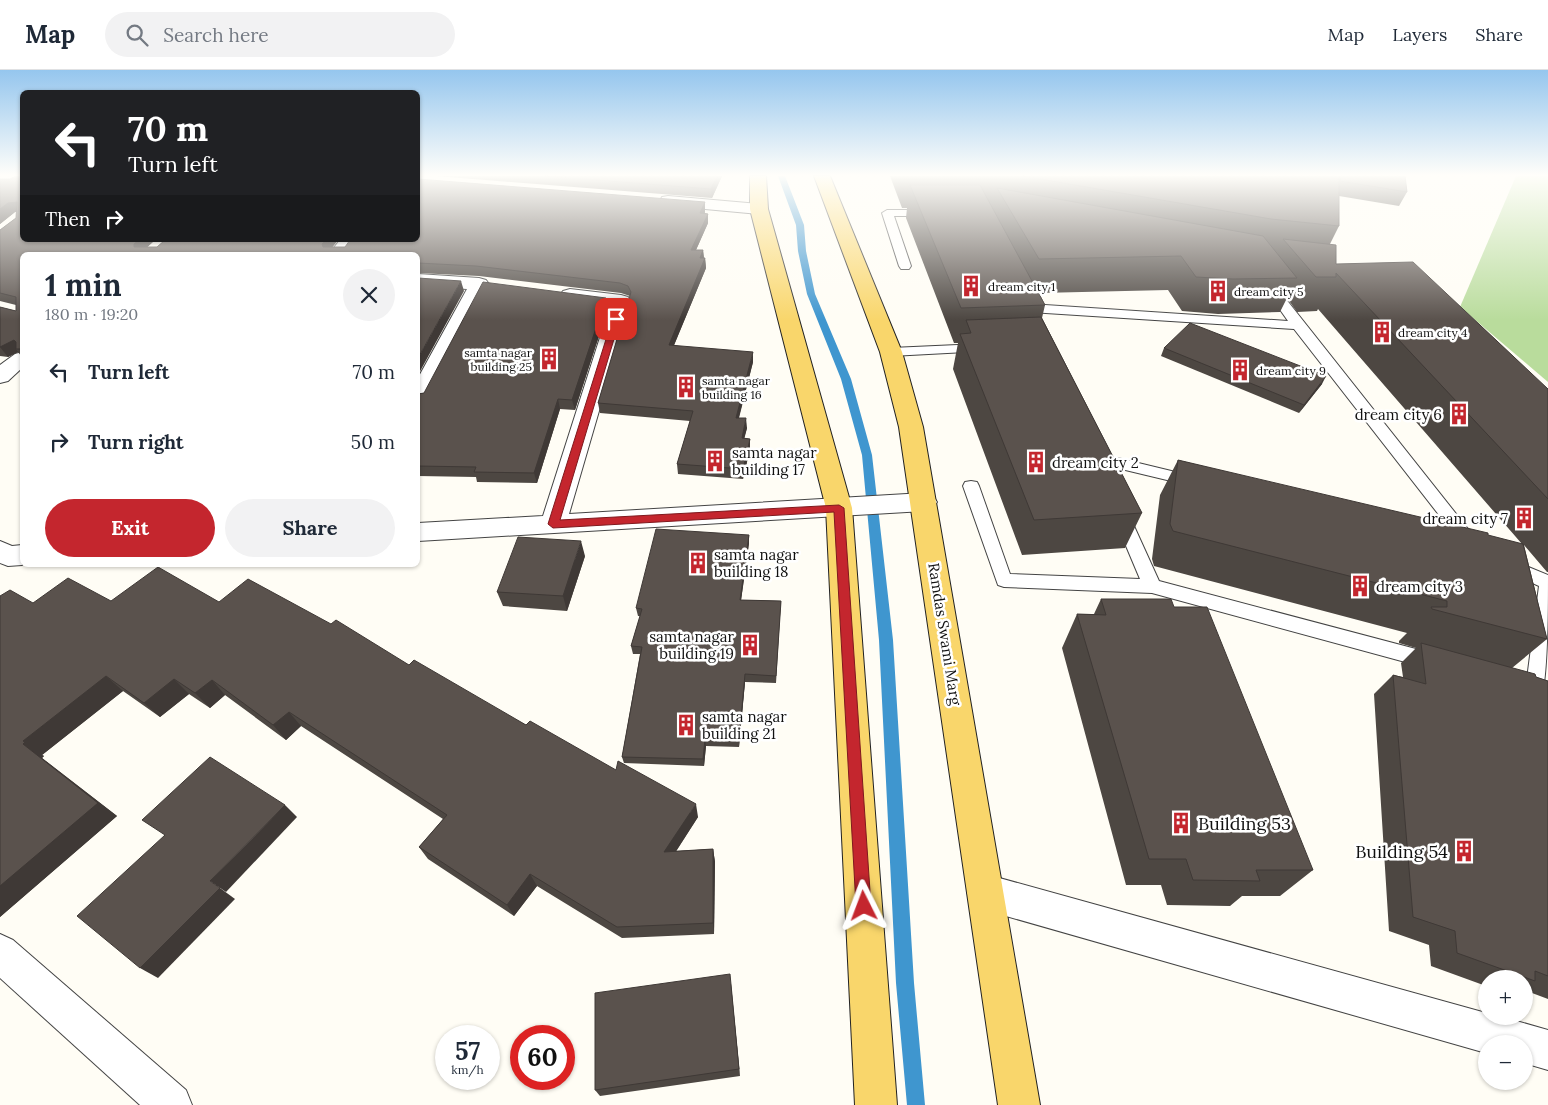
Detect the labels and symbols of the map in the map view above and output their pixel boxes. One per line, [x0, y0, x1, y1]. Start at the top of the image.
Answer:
building icon: dream city 1 [958, 273, 984, 299]
building icon: dream city 5 [1205, 278, 1231, 304]
place label: dream city 1 [988, 279, 1055, 294]
place label: dream city 5 [1234, 284, 1304, 299]
pin [595, 298, 637, 340]
building icon: dream city 4 [1369, 319, 1395, 345]
place label: dream city 4 [1398, 325, 1468, 340]
place label: samta nagar building 25 [464, 345, 533, 374]
building icon: samta nagar building 25 [536, 346, 562, 372]
building icon: dream city 9 [1227, 357, 1253, 383]
place label: dream city 9 [1256, 363, 1326, 378]
place label: samta nagar building 16 [702, 373, 771, 402]
building icon: samta nagar building 16 [673, 374, 699, 400]
building icon: dream city 6 [1446, 401, 1472, 427]
place label: dream city 6 [1355, 405, 1442, 424]
place label: samta nagar building 17 [732, 443, 817, 479]
building icon: samta nagar building 17 [702, 448, 728, 474]
building icon: dream city 2 [1023, 449, 1049, 475]
place label: dream city 2 [1052, 453, 1139, 472]
building icon: dream city 7 [1511, 505, 1537, 531]
place label: dream city 7 [1422, 509, 1508, 528]
place label: samta nagar building 18 [714, 545, 799, 581]
building icon: samta nagar building 18 [685, 550, 711, 576]
street label: Ramdas Swami Marg [924, 561, 966, 707]
building icon: dream city 3 [1347, 573, 1373, 599]
place label: dream city 3 [1376, 577, 1463, 596]
place label: samta nagar building 19 [649, 627, 735, 663]
building icon: samta nagar building 19 [737, 632, 763, 658]
place label: samta nagar building 21 [702, 707, 787, 743]
building icon: samta nagar building 21 [673, 712, 699, 738]
building icon: Building 53 [1168, 810, 1194, 836]
place label: Building 53 [1198, 812, 1291, 835]
building icon: Building 54 [1451, 838, 1477, 864]
place label: Building 54 [1355, 840, 1448, 863]
position arrow [837, 879, 889, 931]
speed limit sign: 60 [510, 1025, 575, 1090]

